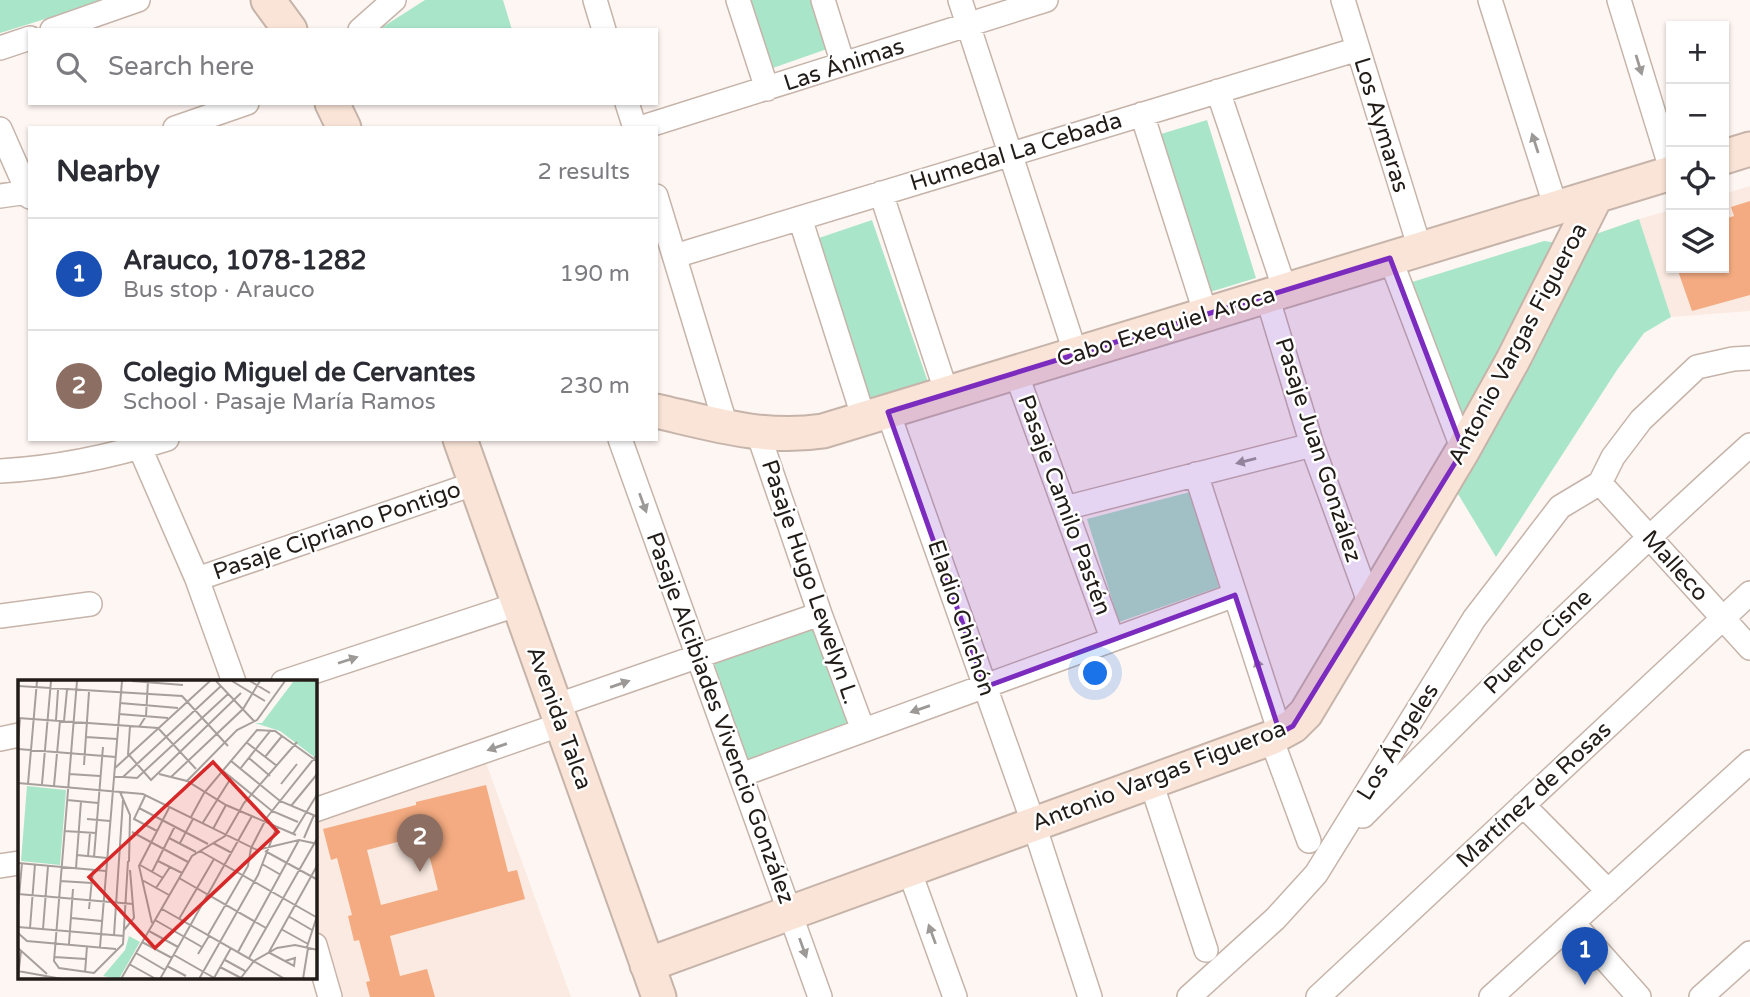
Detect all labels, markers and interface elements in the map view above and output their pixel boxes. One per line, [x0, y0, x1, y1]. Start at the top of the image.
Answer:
map controls [1666, 21, 1729, 273]
button: + [1666, 21, 1729, 84]
search box [28, 28, 658, 105]
street label: Las Ánimas [780, 32, 908, 98]
icon: search [52, 48, 90, 86]
text: Search here [108, 51, 254, 82]
street label: Los Aymaras [1347, 54, 1415, 196]
one-way arrow [1635, 55, 1645, 76]
button: − [1666, 84, 1729, 147]
street label: Humedal La Cebada [907, 106, 1125, 198]
one-way arrow [1530, 132, 1540, 153]
button: locate [1666, 147, 1729, 210]
text: Nearby [56, 153, 160, 190]
text: 2 results [537, 158, 630, 186]
button: layers [1666, 210, 1729, 273]
street label: Antonio Vargas Figueroa [1442, 218, 1594, 470]
text: Arauco, 1078-1282 [123, 245, 367, 276]
text: 1 [72, 260, 86, 288]
text: 190 m [560, 260, 630, 288]
text: Bus stop · Arauco [123, 276, 315, 304]
street label: Cabo Exequiel Aroca [1053, 280, 1279, 374]
street label: Pasaje Juan González [1268, 334, 1368, 566]
text: Colegio Miguel de Cervantes [123, 357, 476, 388]
text: 2 [72, 372, 86, 400]
text: 230 m [560, 372, 630, 400]
text: School · Pasaje María Ramos [123, 388, 436, 416]
street label: Pasaje Camilo Pastén [1011, 391, 1117, 619]
street label: Pasaje Hugo Lewelyn L. [755, 456, 865, 708]
one-way arrow [1235, 456, 1257, 467]
street label: Pasaje Cipriano Pontigo [209, 475, 465, 587]
one-way arrow [638, 493, 649, 514]
street label: Malleco [1636, 525, 1714, 607]
street label: Pasaje Alcibiades Vivencio González [640, 528, 800, 908]
street label: Eladio Chichón [921, 536, 1001, 700]
street label: Puerto Cisne [1478, 583, 1598, 701]
street label: Avenida Talca [520, 642, 598, 794]
one-way arrow [338, 655, 359, 665]
your location [1078, 656, 1112, 690]
one-way arrow [1253, 657, 1264, 678]
one-way arrow [609, 678, 630, 689]
street label: Los Ángeles [1351, 678, 1445, 806]
inset map [18, 680, 317, 979]
one-way arrow [910, 704, 931, 715]
street label: Antonio Vargas Figueroa [1028, 715, 1290, 837]
street label: Martínez de Rosas [1451, 716, 1617, 874]
one-way arrow [487, 742, 508, 753]
pin: 2 [397, 814, 443, 872]
one-way arrow [926, 923, 937, 944]
pin: 1 [1562, 927, 1608, 985]
one-way arrow [798, 938, 809, 959]

